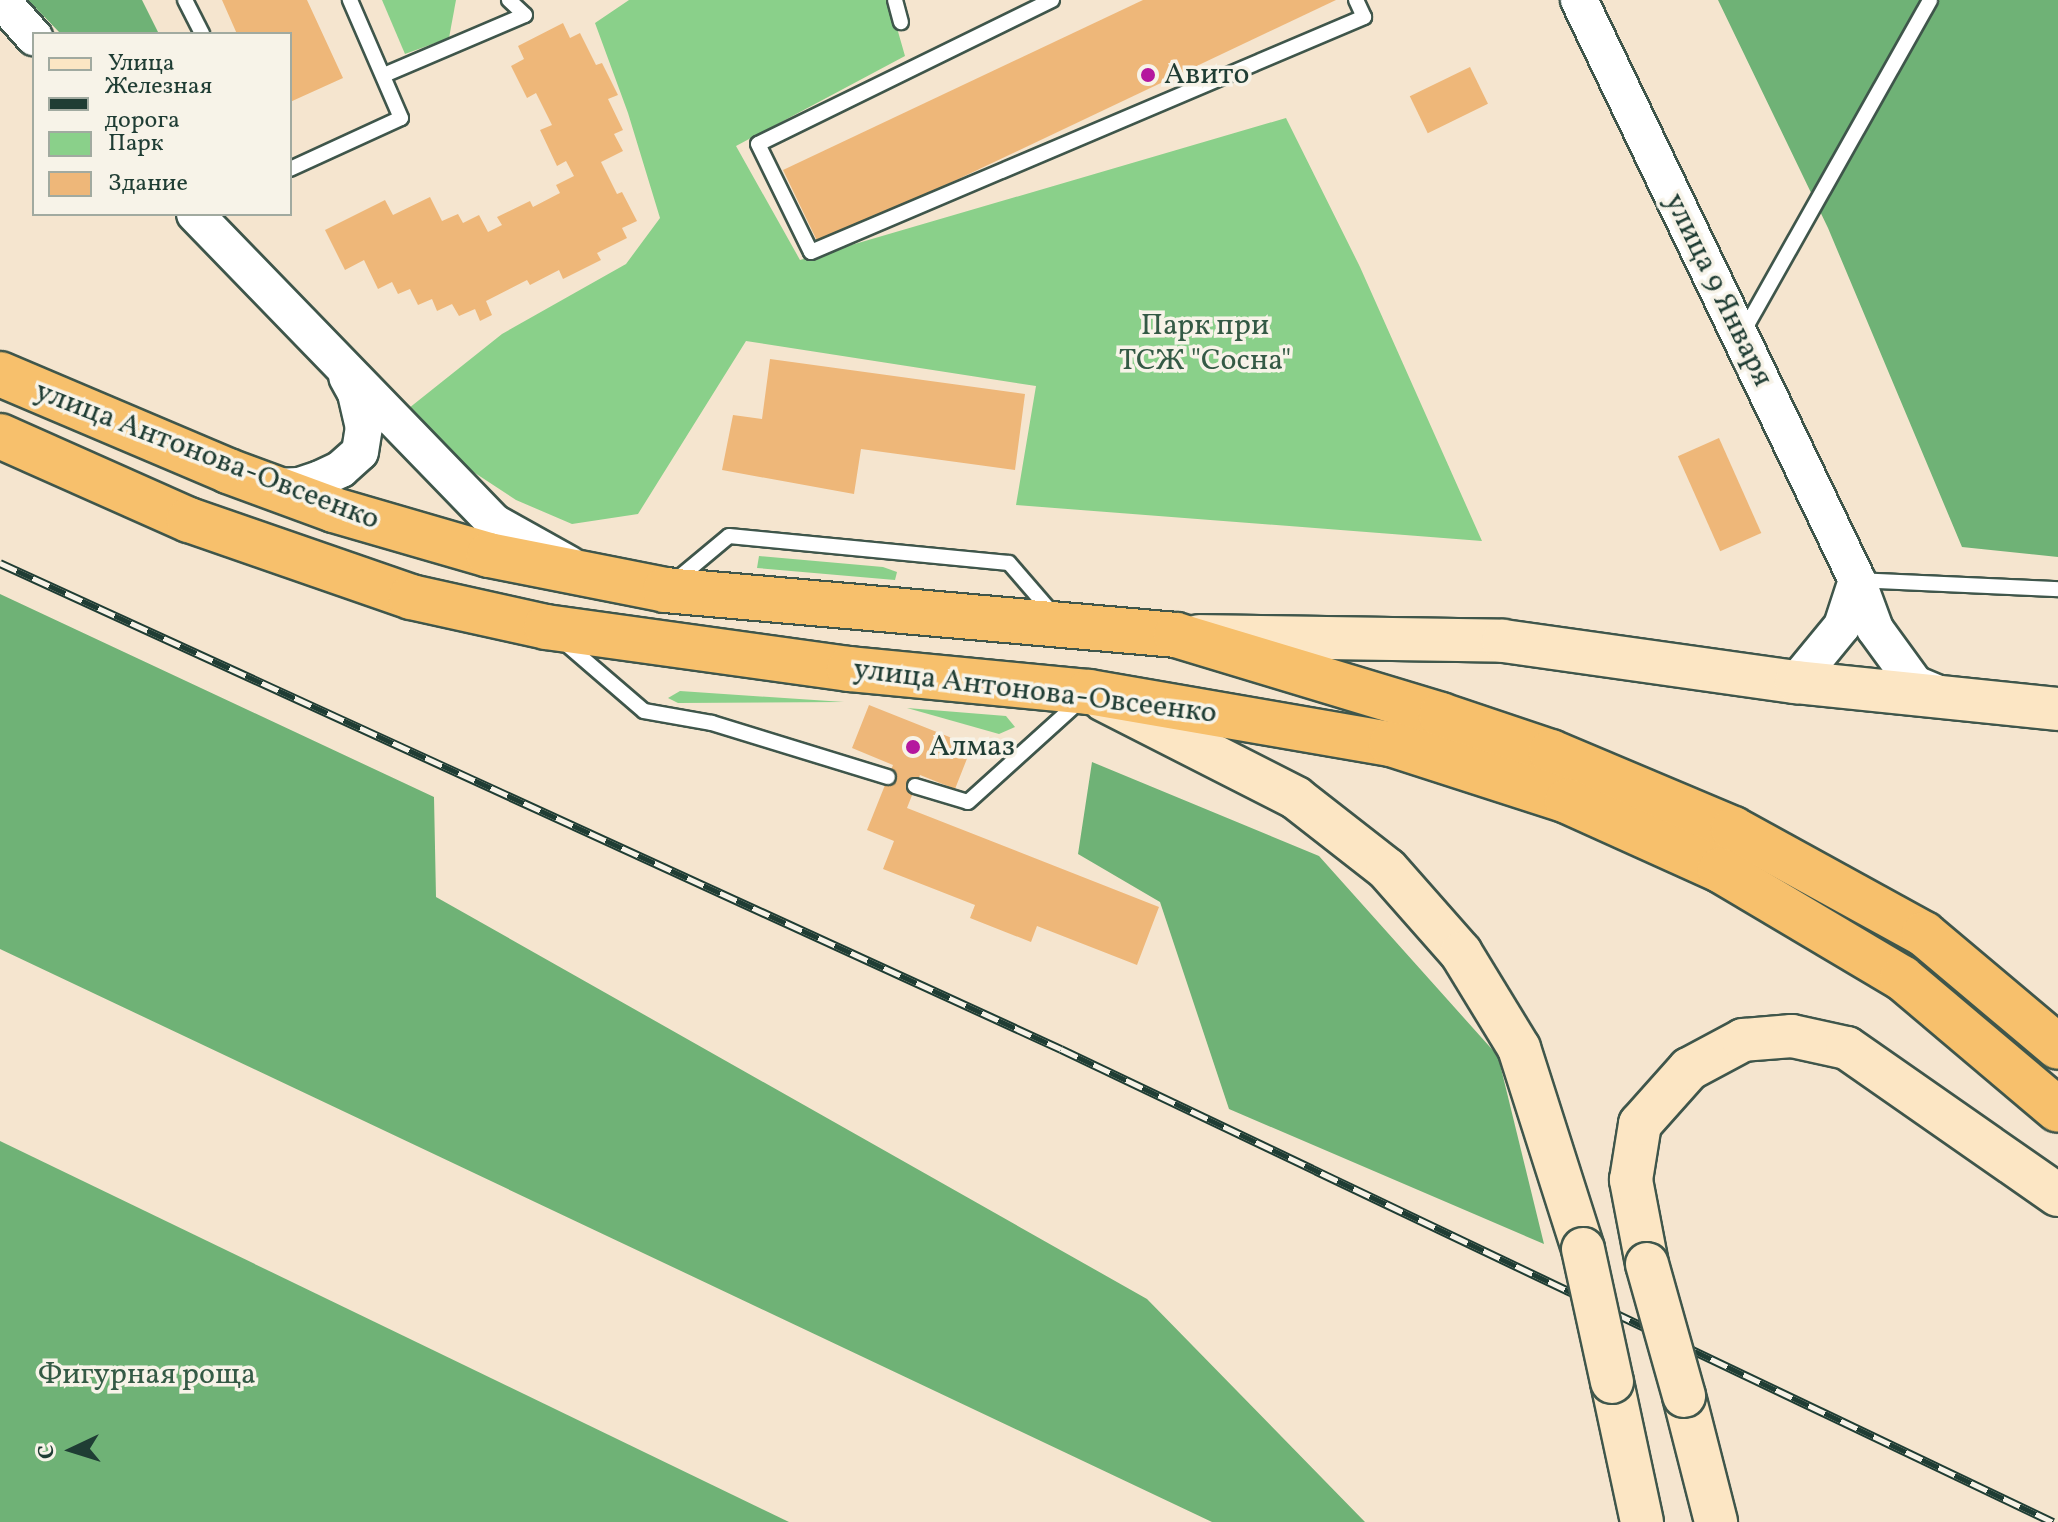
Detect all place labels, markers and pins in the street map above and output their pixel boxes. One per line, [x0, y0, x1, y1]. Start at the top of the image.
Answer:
place label: Авито [1164, 57, 1249, 93]
marker: Авито [1139, 66, 1157, 84]
place label: Алмаз [929, 729, 1015, 765]
marker: Алмаз [904, 738, 922, 756]

